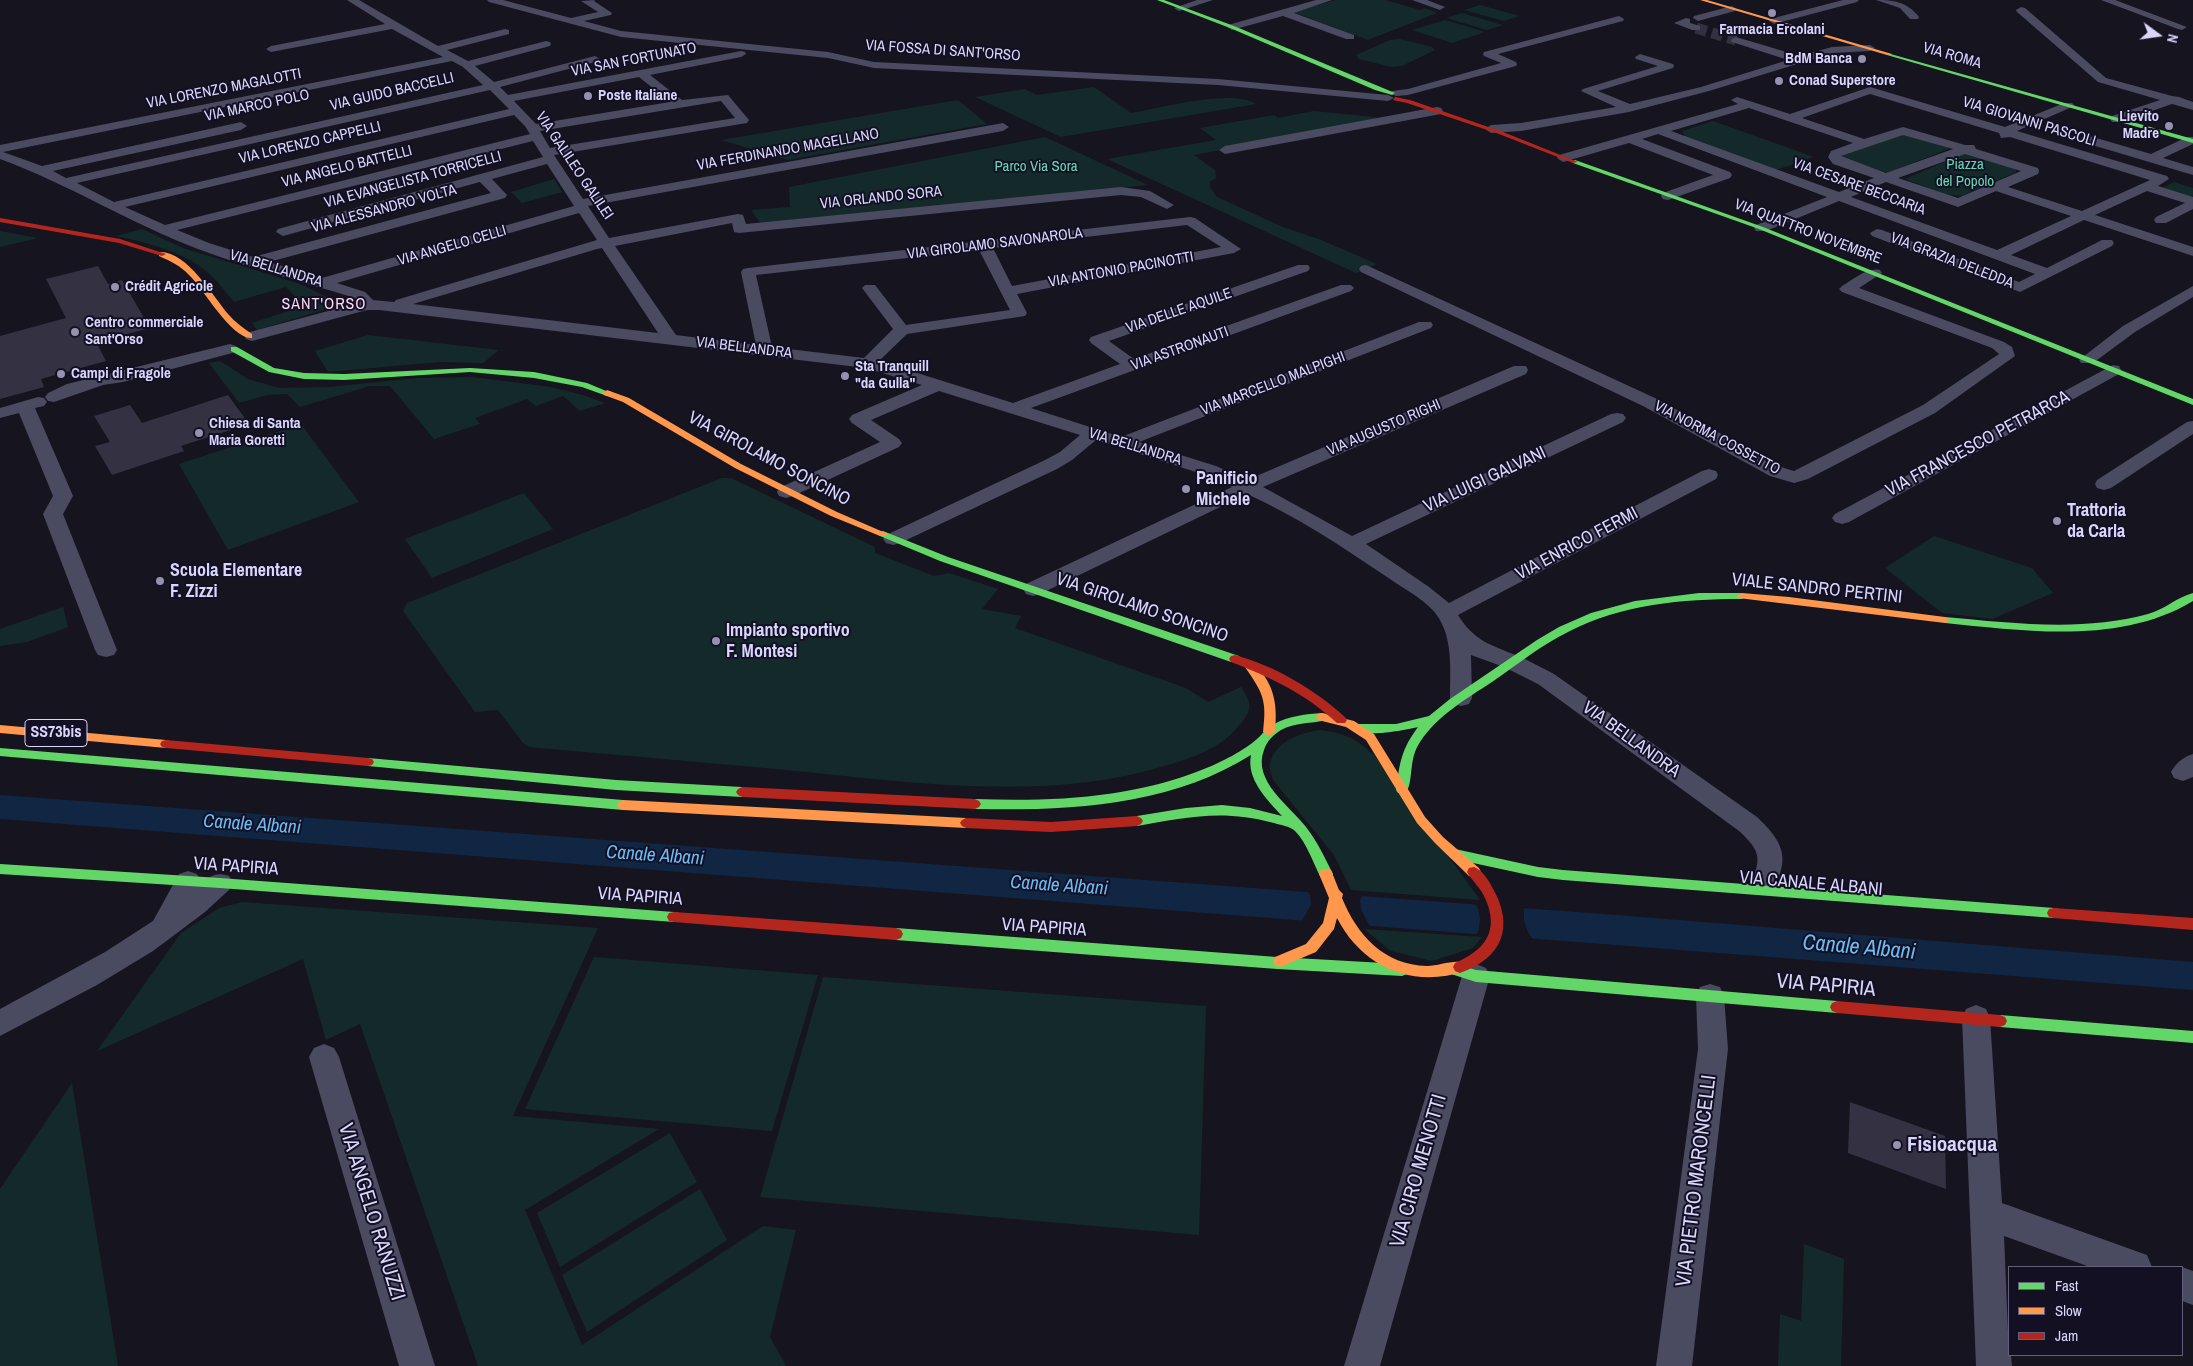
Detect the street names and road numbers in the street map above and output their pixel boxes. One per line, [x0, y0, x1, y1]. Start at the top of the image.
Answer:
street label: VIA FOSSA DI SANT'ORSO [865, 37, 1021, 65]
street label: VIA SAN FORTUNATO [570, 39, 698, 81]
street label: VIA ROMA [1921, 39, 1983, 73]
street label: VIA LORENZO MAGALOTTI [145, 65, 303, 113]
street label: VIA GUIDO BACCELLI [328, 69, 456, 115]
street label: VIA MARCO POLO [203, 86, 311, 126]
street label: VIA GIOVANNI PASCOLI [1960, 93, 2098, 151]
street label: VIA GALILEO GALILEI [531, 109, 617, 223]
street label: VIA LORENZO CAPPELLI [237, 118, 383, 168]
street label: VIA FERDINANDO MAGELLANO [696, 125, 880, 175]
street label: VIA ANGELO BATTELLI [280, 142, 414, 192]
street label: VIA EVANGELISTA TORRICELLI [322, 148, 504, 212]
street label: VIA CESARE BECCARIA [1790, 155, 1928, 219]
street label: VIA ALESSANDRO VOLTA [310, 181, 458, 237]
street label: VIA ORLANDO SORA [819, 183, 943, 213]
street label: VIA QUATTRO NOVEMBRE [1732, 196, 1884, 268]
street label: VIA ANGELO CELLI [396, 222, 508, 270]
street label: VIA GIROLAMO SAVONAROLA [906, 224, 1084, 264]
street label: VIA GRAZIA DELEDDA [1888, 229, 2016, 293]
street label: VIA BELLANDRA [227, 246, 325, 292]
street label: VIA ANTONIO PACINOTTI [1047, 248, 1195, 292]
street label: VIA DELLE AQUILE [1124, 284, 1234, 338]
street label: VIA ASTRONAUTI [1129, 323, 1231, 375]
street label: VIA BELLANDRA [695, 333, 793, 363]
street label: VIA MARCELLO MALPIGHI [1198, 348, 1348, 420]
street label: VIA FRANCESCO PETRARCA [1882, 386, 2074, 502]
street label: VIA AUGUSTO RIGHI [1325, 396, 1443, 460]
street label: VIA NORMA COSSETTO [1651, 397, 1783, 479]
street label: VIA GIROLAMO SONCINO [684, 407, 854, 511]
street label: VIA BELLANDRA [1086, 424, 1184, 470]
street label: VIA LUIGI GALVANI [1420, 442, 1550, 518]
street label: VIA ENRICO FERMI [1512, 503, 1642, 585]
street label: VIA GIROLAMO SONCINO [1053, 568, 1231, 648]
street label: VIALE SANDRO PERTINI [1731, 569, 1903, 609]
street label: VIA BELLANDRA [1578, 697, 1684, 783]
road number: SS73bis [25, 720, 87, 746]
street label: VIA PAPIRIA [193, 853, 279, 881]
street label: VIA CANALE ALBANI [1739, 867, 1883, 901]
street label: VIA PAPIRIA [597, 883, 683, 911]
street label: VIA PAPIRIA [1001, 914, 1087, 942]
street label: VIA PAPIRIA [1775, 969, 1877, 1003]
street label: VIA PIETRO MARONCELLI [1671, 1074, 1723, 1288]
street label: VIA CIRO MENOTTI [1385, 1092, 1453, 1250]
street label: VIA ANGELO RANUZZI [332, 1120, 410, 1304]

